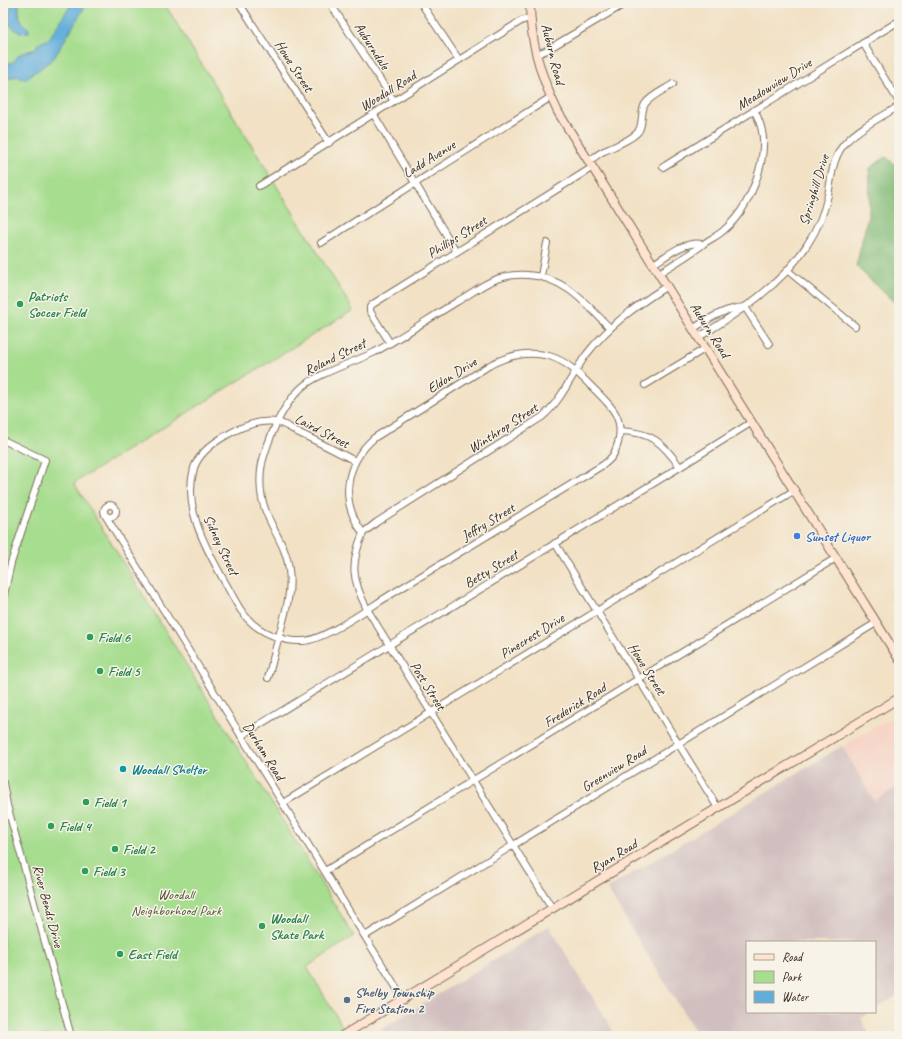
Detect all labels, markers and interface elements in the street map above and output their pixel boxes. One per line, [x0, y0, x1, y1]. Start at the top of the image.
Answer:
street label: Auburndale [351, 19, 394, 74]
street label: Auburn Road [537, 22, 569, 88]
street label: Howe Street [271, 37, 318, 96]
street label: Meadowview Drive [733, 53, 816, 114]
street label: Woodall Road [357, 66, 421, 115]
street label: Ladd Avenue [400, 135, 460, 182]
street label: Springhill Drive [795, 151, 833, 227]
street label: Phillips Street [424, 211, 491, 262]
place label: Patriots Soccer Field [28, 288, 88, 321]
marker: Patriots Soccer Field [15, 299, 25, 309]
street label: Auburn Road [686, 299, 735, 363]
street label: Roland Street [302, 334, 371, 379]
street label: Eldon Drive [424, 352, 481, 397]
street label: Winthrop Street [465, 399, 542, 457]
street label: Laird Street [292, 410, 353, 453]
street label: Jeffry Street [457, 499, 519, 545]
street label: Sidney Street [200, 512, 243, 580]
place label: Sunset Liquor [805, 528, 872, 545]
marker: Sunset Liquor [792, 531, 802, 541]
street label: Betty Street [461, 545, 523, 592]
street label: Pinecrest Drive [497, 609, 568, 662]
place label: Field 6 [98, 629, 132, 646]
marker: Field 6 [85, 632, 95, 642]
street label: Howe Street [624, 640, 670, 699]
street label: Post Street [406, 659, 450, 715]
place label: Field 5 [108, 663, 142, 680]
marker: Field 5 [95, 666, 105, 676]
street label: Frederick Road [541, 678, 611, 731]
street label: Durham Road [239, 719, 290, 785]
street label: Greenview Road [578, 741, 652, 796]
place label: Woodall Shelter [131, 761, 208, 778]
marker: Woodall Shelter [118, 764, 128, 774]
place label: Field 1 [94, 794, 128, 811]
marker: Field 1 [81, 797, 91, 807]
place label: Field 4 [59, 818, 93, 835]
marker: Field 4 [46, 821, 56, 831]
street label: Ryan Road [588, 834, 642, 876]
place label: Field 2 [123, 841, 157, 858]
marker: Field 2 [110, 844, 120, 854]
street label: River Bends Drive [29, 863, 68, 950]
place label: Field 3 [93, 863, 127, 880]
marker: Field 3 [80, 866, 90, 876]
park label: Woodall Neighborhood Park [131, 886, 222, 919]
place label: Woodall Skate Park [270, 910, 325, 943]
marker: Woodall Skate Park [257, 921, 267, 931]
legend [746, 941, 876, 1013]
place label: East Field [128, 946, 179, 963]
marker: East Field [115, 949, 125, 959]
text: Road [782, 949, 804, 965]
text: Park [782, 969, 803, 985]
place label: Shelby Township Fire Station 2 [355, 984, 436, 1017]
text: Water [782, 989, 810, 1005]
marker: Shelby Township Fire Station 2 [342, 995, 352, 1005]

